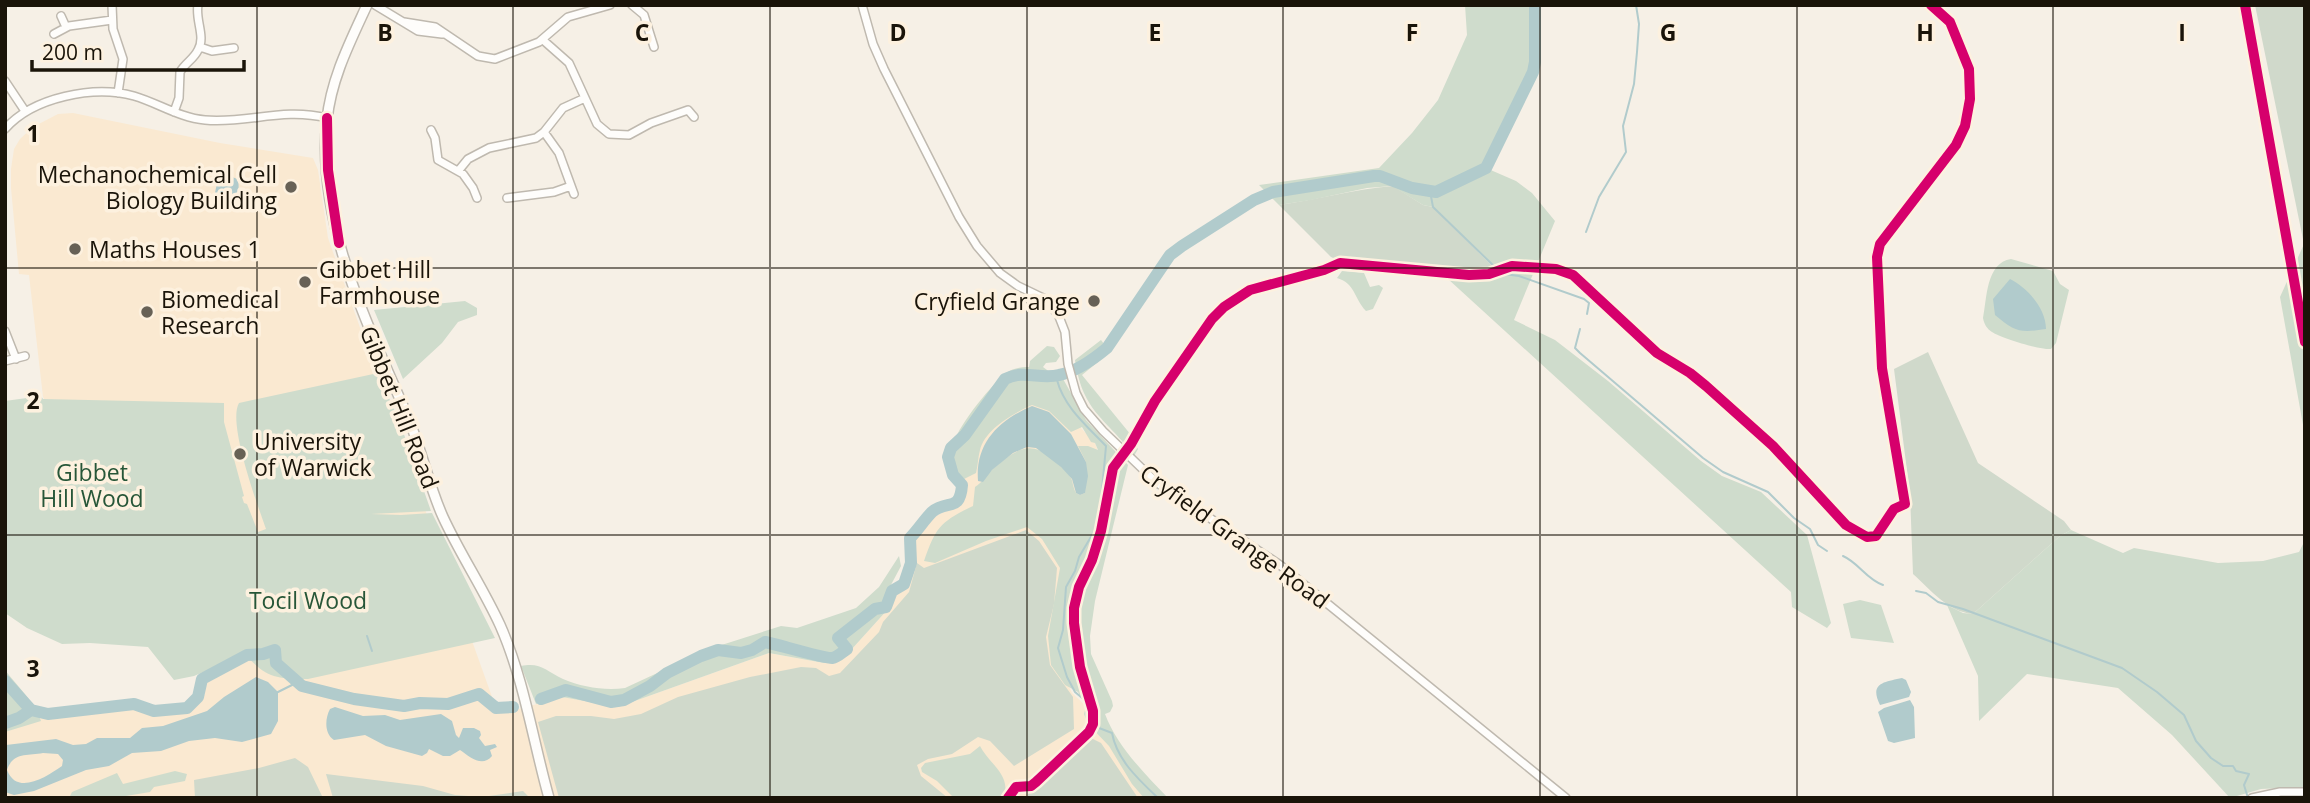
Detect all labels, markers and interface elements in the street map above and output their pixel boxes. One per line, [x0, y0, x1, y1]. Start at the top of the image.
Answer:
text: B [377, 16, 393, 48]
text: C [635, 16, 649, 48]
text: D [889, 16, 907, 48]
text: E [1149, 16, 1161, 48]
text: F [1406, 16, 1418, 48]
text: G [1660, 16, 1676, 48]
text: H [1916, 16, 1934, 48]
text: I [2178, 16, 2186, 48]
scale bar [32, 28, 243, 72]
text: 200 m [42, 38, 103, 66]
text: 1 [26, 117, 40, 149]
place label: Mechanochemical Cell Biology Building [38, 158, 277, 216]
marker: Mechanochemical Cell Biology Building [283, 179, 299, 195]
place label: Maths Houses 1 [89, 233, 261, 265]
marker: Maths Houses 1 [67, 241, 83, 257]
place label: Gibbet Hill Farmhouse [319, 253, 440, 311]
marker: Gibbet Hill Farmhouse [297, 274, 313, 290]
place label: Biomedical Research [161, 283, 279, 341]
place label: Cryfield Grange [914, 285, 1080, 317]
marker: Cryfield Grange [1086, 293, 1102, 309]
marker: Biomedical Research [139, 304, 155, 320]
street label: Gibbet Hill Road [353, 321, 447, 493]
text: 2 [26, 384, 40, 416]
place label: University of Warwick [254, 425, 372, 483]
marker: University of Warwick [232, 446, 248, 462]
park label: Gibbet Hill Wood [40, 456, 144, 514]
street label: Cryfield Grange Road [1134, 456, 1336, 616]
park label: Tocil Wood [249, 584, 367, 616]
text: 3 [26, 652, 40, 684]

